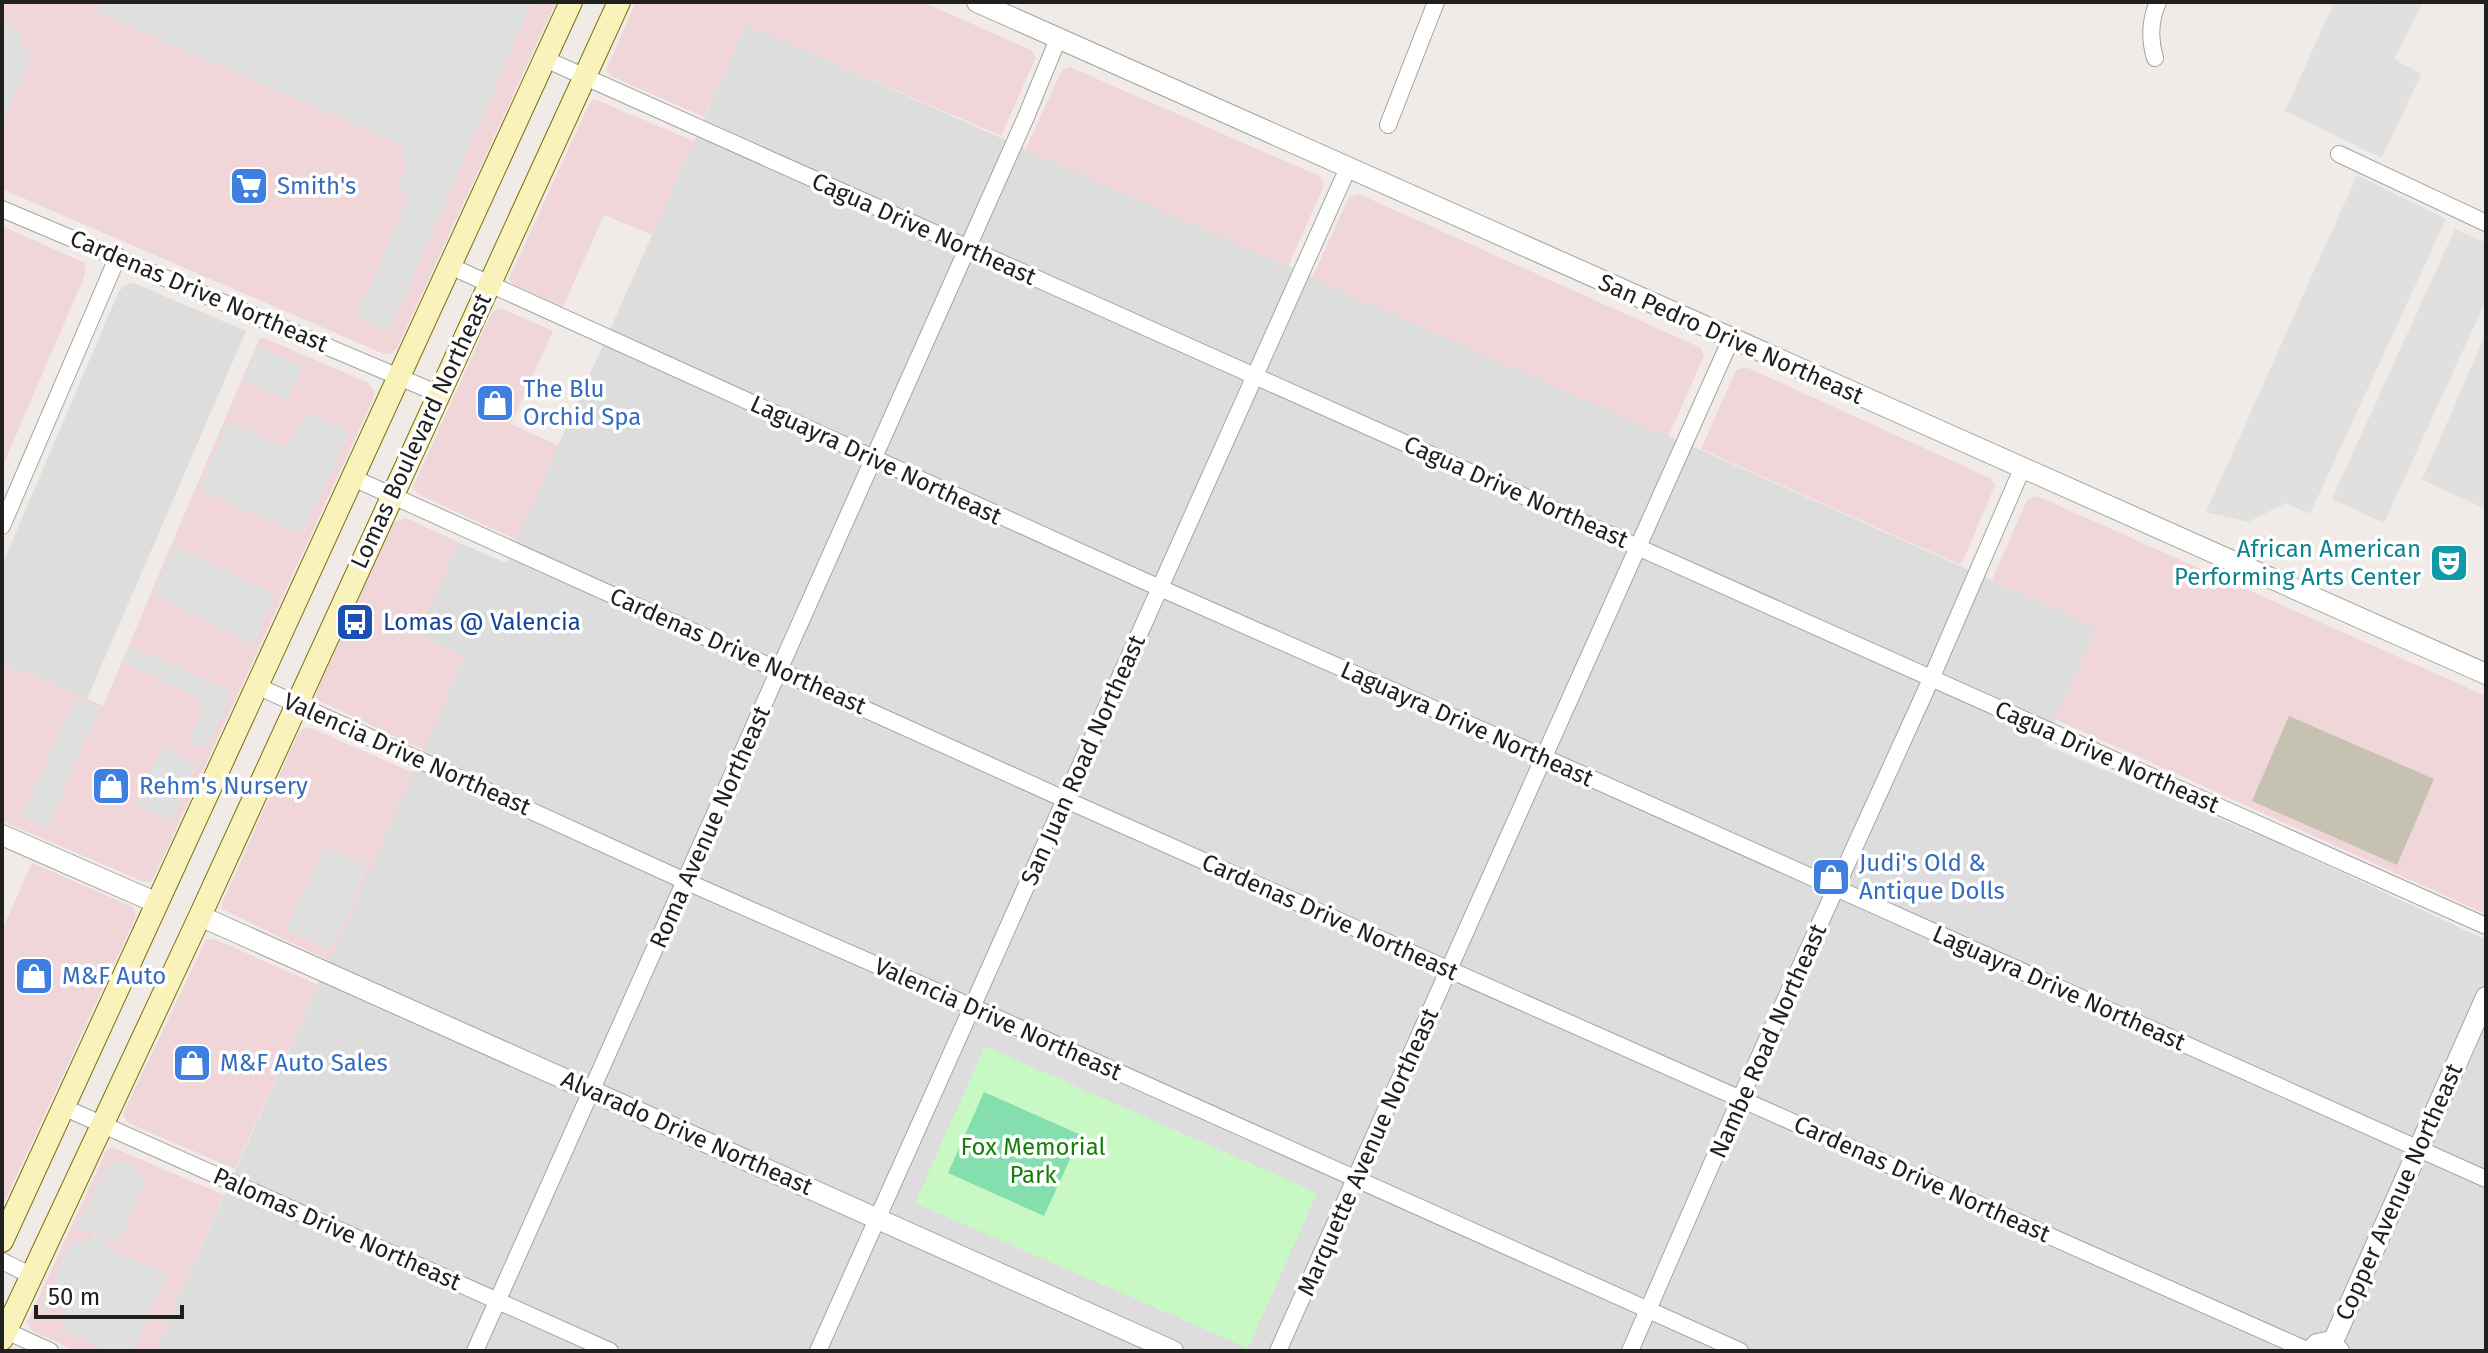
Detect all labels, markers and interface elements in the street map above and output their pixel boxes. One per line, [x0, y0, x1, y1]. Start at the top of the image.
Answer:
supermarket icon: Smith's [228, 165, 270, 207]
street label: Cagua Drive Northeast [808, 167, 1041, 291]
place label: Smith's [277, 172, 356, 200]
street label: Cardenas Drive Northeast [66, 224, 332, 358]
street label: San Pedro Drive Northeast [1594, 268, 1868, 410]
street label: Lomas Boulevard Northeast [345, 289, 497, 573]
place label: The Blu Orchid Spa [523, 375, 641, 431]
shop icon: The Blu Orchid Spa [474, 382, 516, 424]
street label: Laguayra Drive Northeast [746, 389, 1006, 531]
street label: Cagua Drive Northeast [1400, 430, 1633, 554]
place label: African American Performing Arts Center [2174, 535, 2422, 591]
theatre icon: African American Performing Arts Center [2428, 542, 2470, 584]
street label: Cardenas Drive Northeast [606, 582, 871, 720]
bus stop icon: Lomas @ Valencia [334, 601, 376, 643]
place label: Lomas @ Valencia [383, 608, 581, 636]
street label: San Juan Road Northeast [1015, 630, 1151, 889]
street label: Laguayra Drive Northeast [1336, 656, 1598, 793]
street label: Valencia Drive Northeast [279, 687, 535, 821]
street label: Cagua Drive Northeast [1991, 695, 2224, 819]
street label: Roma Avenue Northeast [644, 701, 776, 952]
shop icon: Rehm's Nursery [90, 765, 132, 807]
place label: Rehm's Nursery [139, 772, 308, 800]
street label: Cardenas Drive Northeast [1198, 848, 1463, 986]
place label: Judi's Old & Antique Dolls [1859, 849, 2005, 905]
shop icon: Judi's Old & Antique Dolls [1810, 856, 1852, 898]
street label: Nambe Road Northeast [1704, 919, 1832, 1162]
street label: Laguayra Drive Northeast [1928, 920, 2190, 1057]
street label: Valencia Drive Northeast [870, 952, 1126, 1086]
shop icon: M&F Auto [13, 955, 55, 997]
place label: M&F Auto [62, 962, 166, 990]
street label: Marquette Avenue Northeast [1292, 1003, 1444, 1300]
shop icon: M&F Auto Sales [171, 1042, 213, 1084]
place label: M&F Auto Sales [220, 1049, 388, 1077]
street label: Copper Avenue Northeast [2330, 1059, 2468, 1325]
street label: Alvarado Drive Northeast [557, 1065, 817, 1201]
street label: Cardenas Drive Northeast [1790, 1110, 2055, 1248]
park label: Fox Memorial Park [961, 1133, 1105, 1189]
street label: Palomas Drive Northeast [209, 1162, 465, 1296]
scale bar [36, 1269, 182, 1319]
text: 50 m [48, 1283, 100, 1311]

